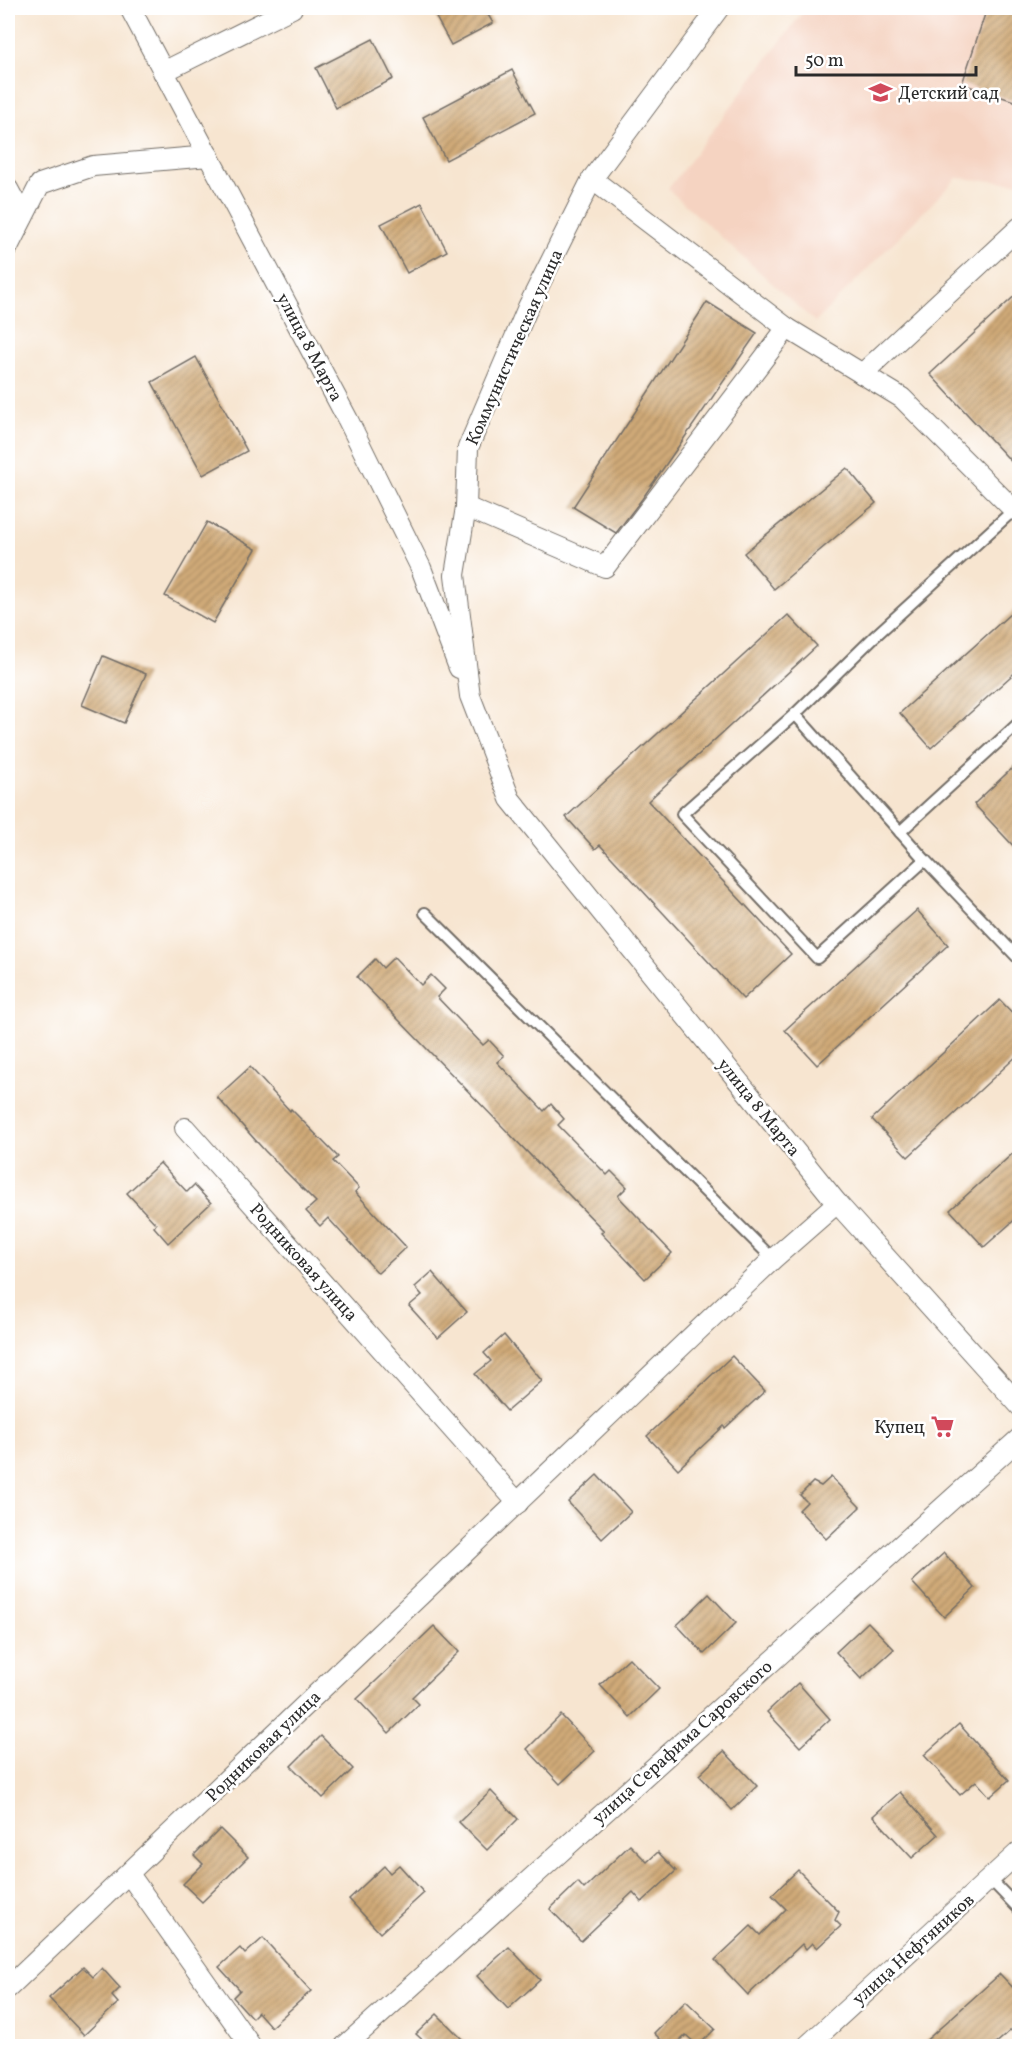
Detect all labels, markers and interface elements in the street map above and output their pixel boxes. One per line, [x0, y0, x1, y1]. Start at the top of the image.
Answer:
scale bar [796, 39, 976, 77]
text: 50 m [805, 49, 844, 74]
school or university icon: Детский сад [867, 80, 893, 106]
place label: Детский сад [898, 82, 999, 107]
street label: Коммунистическая улица [461, 246, 570, 450]
street label: улица 8 Марта [270, 289, 348, 407]
street label: улица 8 Марта [710, 1054, 805, 1162]
street label: Родниковая улица [243, 1198, 363, 1328]
supermarket icon: Купец [930, 1414, 956, 1440]
place label: Купец [874, 1416, 925, 1441]
street label: улица Серафима Саровского [587, 1655, 779, 1831]
street label: Родниковая улица [201, 1686, 327, 1809]
street label: улица Нефтяников [847, 1888, 981, 2012]

